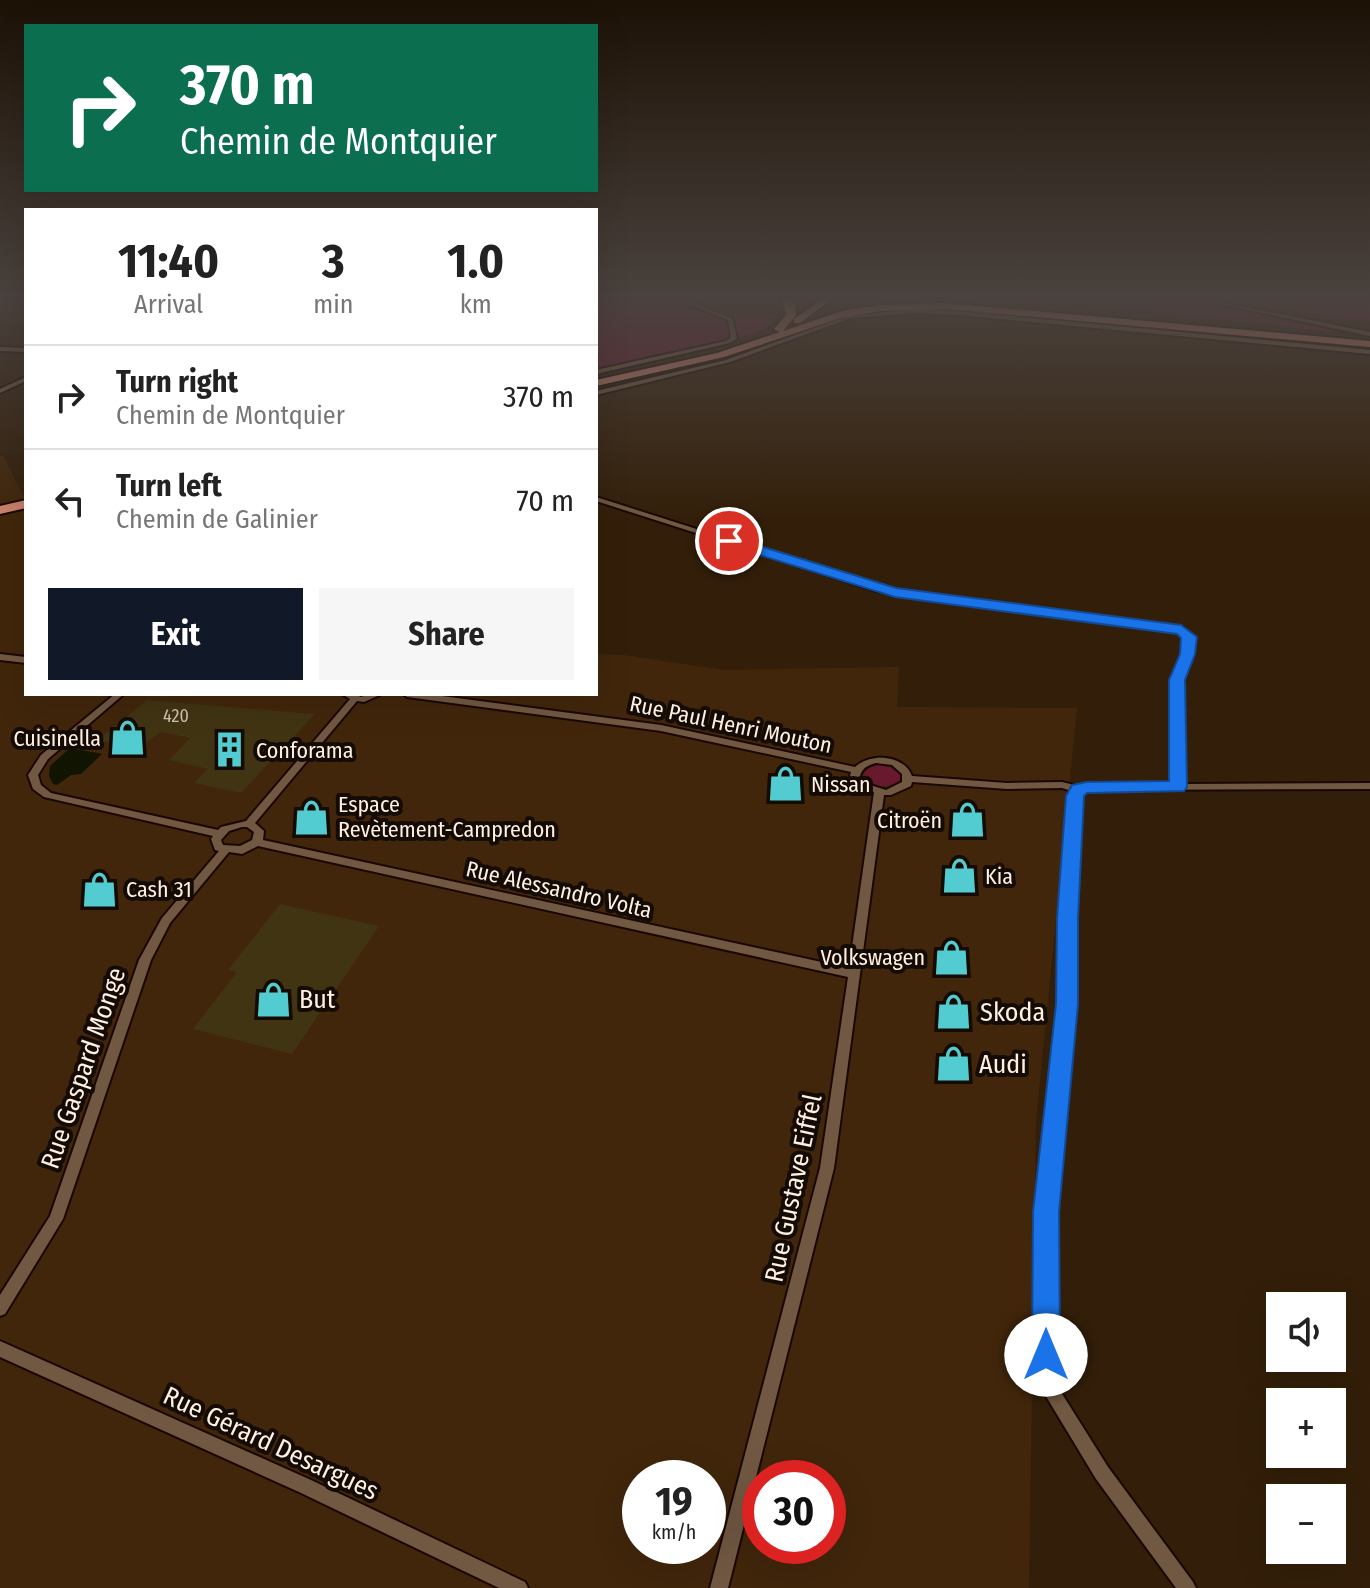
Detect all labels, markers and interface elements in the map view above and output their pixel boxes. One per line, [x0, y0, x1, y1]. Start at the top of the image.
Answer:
text: 370 m [180, 52, 315, 119]
icon: right [48, 56, 152, 160]
text: Chemin de Montquier [180, 120, 497, 164]
text: 11:40 [118, 232, 219, 290]
text: 3 [322, 232, 345, 290]
text: 1.0 [447, 232, 504, 290]
text: Arrival [134, 289, 203, 320]
text: min [313, 289, 353, 320]
text: km [460, 289, 492, 320]
text: Turn right [116, 364, 238, 400]
icon: right [48, 375, 92, 419]
text: 370 m [503, 379, 574, 415]
text: Chemin de Montquier [116, 400, 345, 431]
text: Turn left [116, 468, 222, 504]
icon: left [48, 479, 92, 523]
text: 70 m [516, 483, 574, 519]
text: Chemin de Galinier [116, 504, 318, 535]
pin [695, 507, 763, 575]
icon: arrive [707, 519, 751, 563]
button: Exit [48, 588, 303, 680]
button: Share [319, 588, 574, 680]
street label: Rue Paul Henri Mouton [627, 690, 835, 759]
house number: 420 [163, 705, 189, 727]
shop icon: Cuisinella [108, 719, 146, 757]
place label: Cuisinella [13, 725, 101, 752]
building icon: Conforama [211, 731, 249, 769]
place label: Conforama [256, 737, 353, 764]
shop icon: Nissan [766, 765, 804, 803]
place label: Nissan [811, 771, 871, 798]
place label: Espace Revètement-Campredon [338, 791, 556, 843]
shop icon: Espace Revètement-Campredon [293, 798, 331, 836]
shop icon: Citroën [949, 801, 987, 839]
place label: Citroën [877, 807, 942, 834]
street label: Rue Alessandro Volta [463, 855, 654, 924]
shop icon: Kia [940, 857, 978, 895]
place label: Kia [985, 863, 1013, 890]
shop icon: Cash 31 [81, 870, 119, 908]
place label: Cash 31 [126, 876, 192, 903]
shop icon: Volkswagen [932, 938, 970, 976]
place label: Volkswagen [820, 944, 925, 971]
street label: Rue Gaspard Monge [35, 964, 132, 1173]
shop icon: But [254, 980, 292, 1018]
place label: But [299, 984, 336, 1015]
shop icon: Skoda [935, 993, 973, 1031]
place label: Skoda [980, 997, 1045, 1028]
shop icon: Audi [934, 1045, 972, 1083]
place label: Audi [979, 1049, 1027, 1080]
street label: Rue Gustave Eiffel [758, 1091, 829, 1285]
map controls [1266, 1292, 1346, 1564]
button: sound [1266, 1292, 1346, 1372]
position arrow [1004, 1313, 1088, 1397]
street label: Rue Gérard Desargues [158, 1380, 383, 1507]
button: + [1266, 1388, 1346, 1468]
speed limit sign: 30 [742, 1460, 846, 1564]
text: 19 [655, 1478, 693, 1526]
button: − [1266, 1484, 1346, 1564]
text: km/h [652, 1520, 696, 1544]

